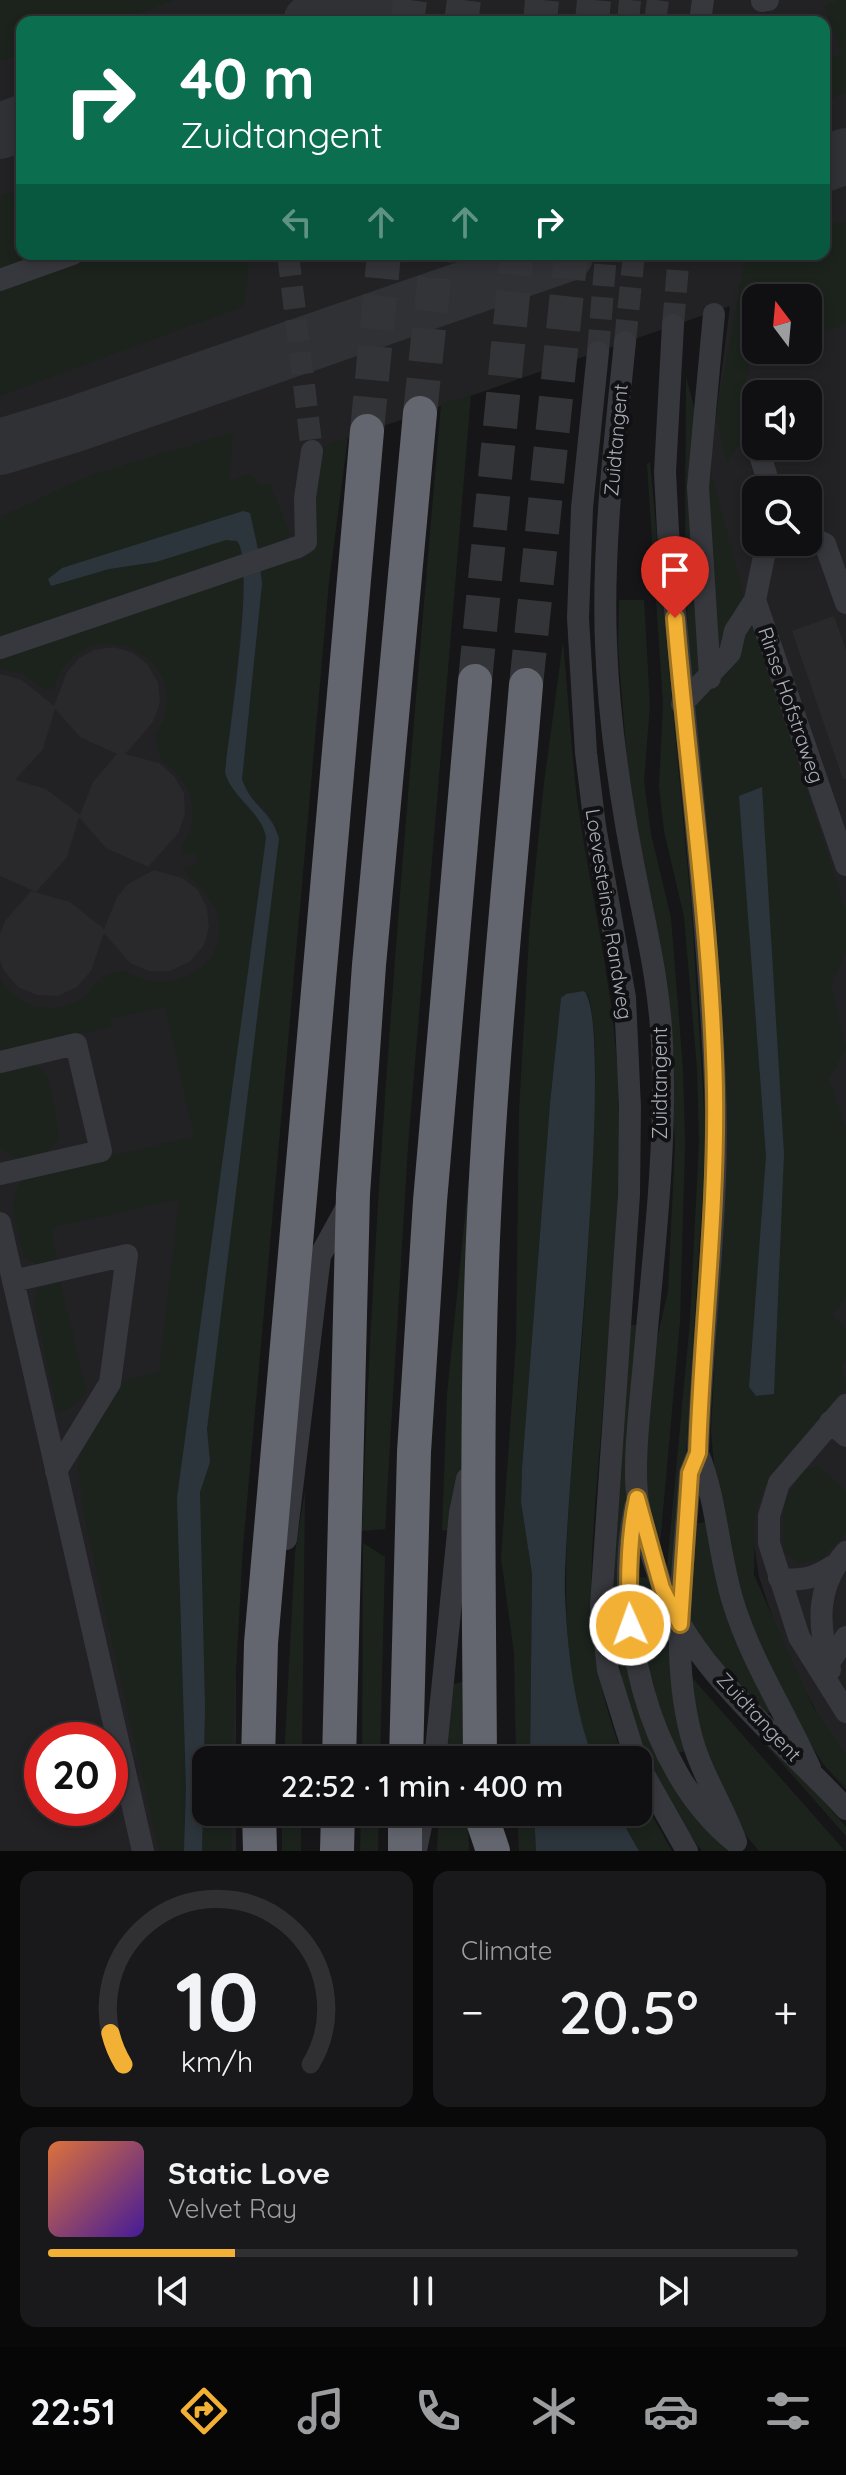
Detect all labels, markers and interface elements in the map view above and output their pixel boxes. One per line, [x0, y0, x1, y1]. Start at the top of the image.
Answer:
text: 40 m [180, 43, 315, 113]
icon: right [48, 48, 152, 152]
text: Zuidtangent [180, 112, 383, 157]
icon: left [275, 200, 319, 244]
icon: ahead [359, 200, 403, 244]
icon: ahead [443, 200, 487, 244]
icon: right [527, 200, 571, 244]
north arrow [742, 284, 822, 364]
map controls [742, 284, 822, 556]
button: sound [742, 380, 822, 460]
street label: Zuidtangent [598, 382, 633, 497]
button: search [742, 476, 822, 556]
pin [641, 536, 709, 618]
icon: arrive [653, 548, 697, 592]
street label: Rinse Hofstraweg [753, 624, 830, 786]
street label: Loevesteinse Randweg [580, 807, 639, 1021]
street label: Zuidtangent [647, 1026, 672, 1139]
position arrow [588, 1583, 672, 1667]
street label: Zuidtangent [712, 1667, 807, 1767]
speed limit sign: 20 [24, 1722, 128, 1826]
text: 22:52 · 1 min · 400 m [281, 1767, 563, 1805]
text: Climate [461, 1934, 552, 1967]
text: 10 [175, 1948, 258, 2052]
text: 20.5° [558, 1974, 699, 2049]
text: − [461, 1984, 484, 2039]
text: + [773, 1984, 798, 2039]
text: km/h [180, 2043, 253, 2079]
text: Static Love [168, 2154, 330, 2192]
text: Velvet Ray [168, 2192, 297, 2225]
icon: previous [151, 2269, 195, 2313]
icon: pause [401, 2269, 445, 2313]
icon: next [651, 2269, 695, 2313]
icon: directions [176, 2383, 232, 2439]
icon: music [293, 2383, 349, 2439]
icon: phone [410, 2383, 466, 2439]
icon: climate [526, 2383, 582, 2439]
icon: car [643, 2383, 699, 2439]
icon: filters [760, 2383, 816, 2439]
text: 22:51 [30, 2389, 116, 2434]

